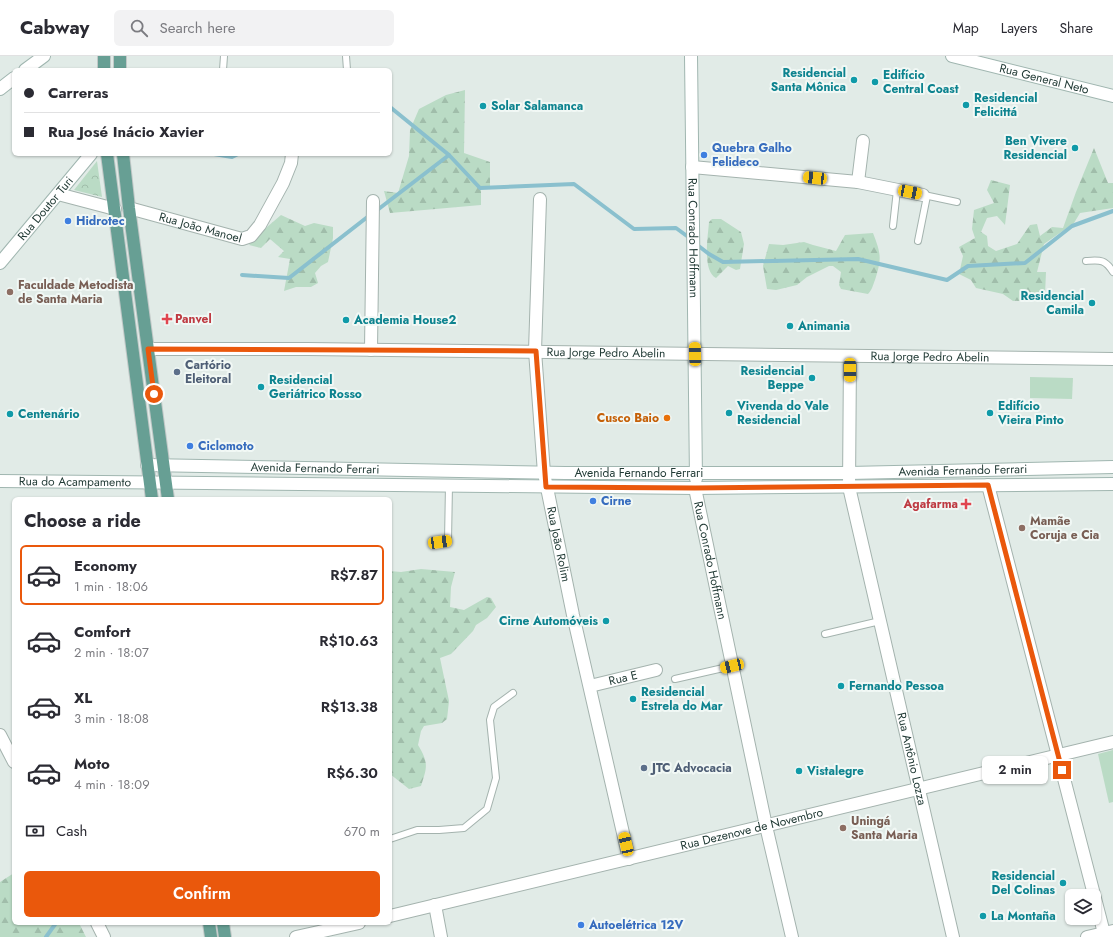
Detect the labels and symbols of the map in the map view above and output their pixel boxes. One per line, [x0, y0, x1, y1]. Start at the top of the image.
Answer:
street label: Rua General Neto [998, 59, 1091, 99]
place label: Residencial Santa Mônica [771, 64, 846, 96]
place label: Edifício Central Coast [883, 66, 959, 98]
marker: Residencial Santa Mônica [849, 75, 859, 85]
marker: Edifício Central Coast [870, 77, 880, 87]
place label: Residencial Felicittá [974, 89, 1038, 121]
place label: Solar Salamanca [491, 97, 583, 115]
marker: Residencial Felicittá [961, 100, 971, 110]
marker: Solar Salamanca [478, 101, 488, 111]
place label: Ben Vivere Residencial [1003, 132, 1067, 164]
place label: Quebra Galho Felideco [712, 139, 792, 171]
marker: Ben Vivere Residencial [1070, 143, 1080, 153]
marker: Quebra Galho Felideco [699, 150, 709, 160]
car [802, 171, 828, 185]
street label: Rua Doutor Turi [13, 172, 78, 245]
street label: Rua Conrado Hoffmann [683, 178, 703, 298]
car [897, 184, 923, 200]
street label: Rua João Manoel [157, 208, 244, 248]
place label: Hidrotec [76, 212, 125, 230]
marker: Hidrotec [63, 216, 73, 226]
place label: Faculdade Metodista de Santa Maria [18, 276, 134, 308]
marker: Faculdade Metodista de Santa Maria [5, 287, 15, 297]
place label: Residencial Camila [1020, 287, 1084, 319]
marker: Residencial Camila [1087, 298, 1097, 308]
place label: Panvel [175, 310, 212, 328]
place label: Academia House2 [353, 311, 456, 329]
marker: Panvel [162, 314, 172, 324]
marker: Academia House2 [341, 315, 351, 325]
place label: Animania [797, 317, 850, 335]
marker: Animania [785, 321, 795, 331]
car [689, 342, 701, 366]
street label: Rua Jorge Pedro Abelin [546, 343, 666, 362]
street label: Rua Jorge Pedro Abelin [870, 347, 990, 366]
place label: Cartório Eleitoral [185, 356, 231, 388]
car [844, 358, 856, 382]
place label: Residencial Beppe [740, 362, 804, 394]
marker: Cartório Eleitoral [172, 367, 182, 377]
place label: Residencial Geriátrico Rosso [269, 371, 362, 403]
marker: Residencial Beppe [807, 373, 817, 383]
marker: Residencial Geriátrico Rosso [256, 382, 266, 392]
route start [145, 385, 163, 403]
place label: Vivenda do Vale Residencial [736, 397, 829, 429]
place label: Edifício Vieira Pinto [997, 397, 1064, 429]
place label: Centenário [18, 405, 80, 423]
marker: Vivenda do Vale Residencial [724, 408, 734, 418]
marker: Edifício Vieira Pinto [985, 408, 995, 418]
marker: Centenário [5, 409, 15, 419]
place label: Cusco Baio [597, 409, 659, 427]
marker: Cusco Baio [662, 413, 672, 423]
place label: Ciclomoto [198, 437, 254, 455]
marker: Ciclomoto [185, 441, 195, 451]
street label: Avenida Fernando Ferrari [250, 458, 380, 478]
street label: Avenida Fernando Ferrari [898, 460, 1027, 481]
street label: Avenida Fernando Ferrari [575, 464, 703, 482]
street label: Rua do Acampamento [19, 472, 132, 491]
place label: Cirne [601, 492, 632, 510]
place label: Agafarma [903, 495, 958, 513]
marker: Cirne [588, 496, 598, 506]
marker: Agafarma [961, 499, 971, 509]
street label: Rua Conrado Hoffmann [689, 500, 731, 621]
street label: Rua João Rolim [542, 505, 575, 583]
place label: Mamãe Coruja e Cia [1030, 512, 1099, 544]
marker: Mamãe Coruja e Cia [1017, 523, 1027, 533]
car [427, 534, 453, 550]
place label: Cirne Automóveis [499, 612, 599, 630]
marker: Cirne Automóveis [601, 616, 611, 626]
car [719, 657, 745, 675]
street label: Rua E [607, 666, 639, 690]
place label: Fernando Pessoa [849, 677, 944, 695]
marker: Fernando Pessoa [836, 681, 846, 691]
place label: Residencial Estrela do Mar [641, 683, 723, 715]
marker: Residencial Estrela do Mar [628, 694, 638, 704]
street label: Rua Antônio Lozza [892, 711, 931, 807]
callout: 2 min [982, 756, 1048, 784]
place label: JTC Advocacia [650, 759, 732, 777]
route end [1053, 761, 1071, 779]
place label: Vistalegre [806, 762, 864, 780]
marker: JTC Advocacia [639, 763, 649, 773]
marker: Vistalegre [794, 766, 804, 776]
street label: Rua Dezenove de Novembro [679, 803, 825, 855]
place label: Uningá Santa Maria [851, 812, 918, 844]
marker: Uningá Santa Maria [838, 823, 848, 833]
car [617, 831, 635, 857]
place label: Residencial Del Colinas [991, 867, 1056, 899]
marker: Residencial Del Colinas [1058, 878, 1068, 888]
place label: La Montaña [991, 907, 1056, 925]
marker: La Montaña [978, 911, 988, 921]
place label: Autoelétrica 12V [588, 916, 683, 934]
marker: Autoelétrica 12V [576, 920, 586, 930]

